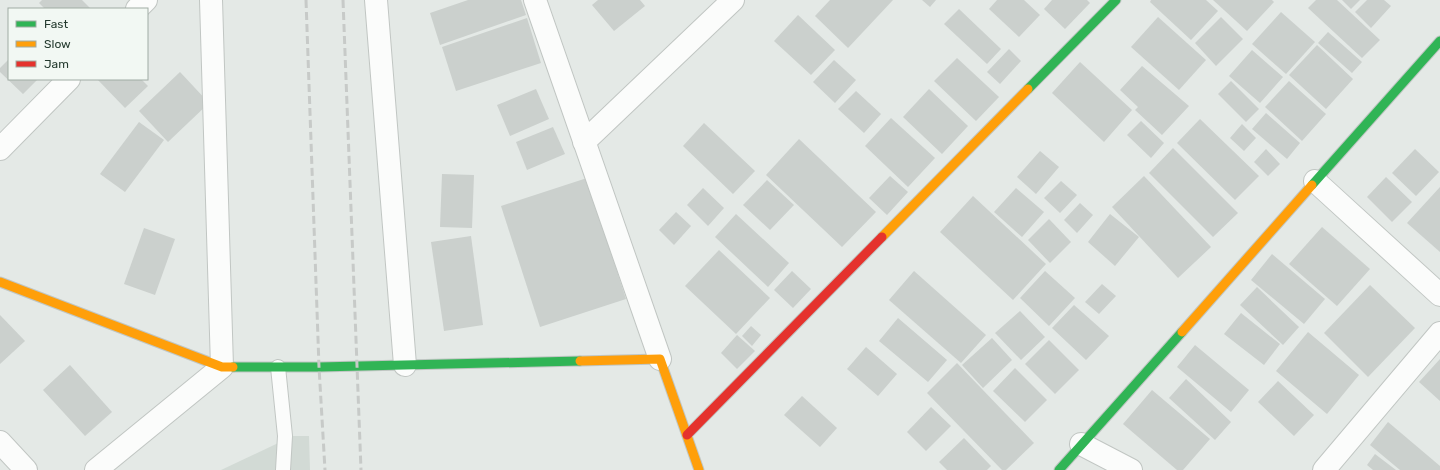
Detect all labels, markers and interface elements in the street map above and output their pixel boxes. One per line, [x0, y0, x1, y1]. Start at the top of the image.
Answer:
legend [8, 8, 148, 80]
text: Fast [44, 17, 68, 31]
text: Slow [44, 37, 71, 51]
text: Jam [44, 57, 69, 71]

